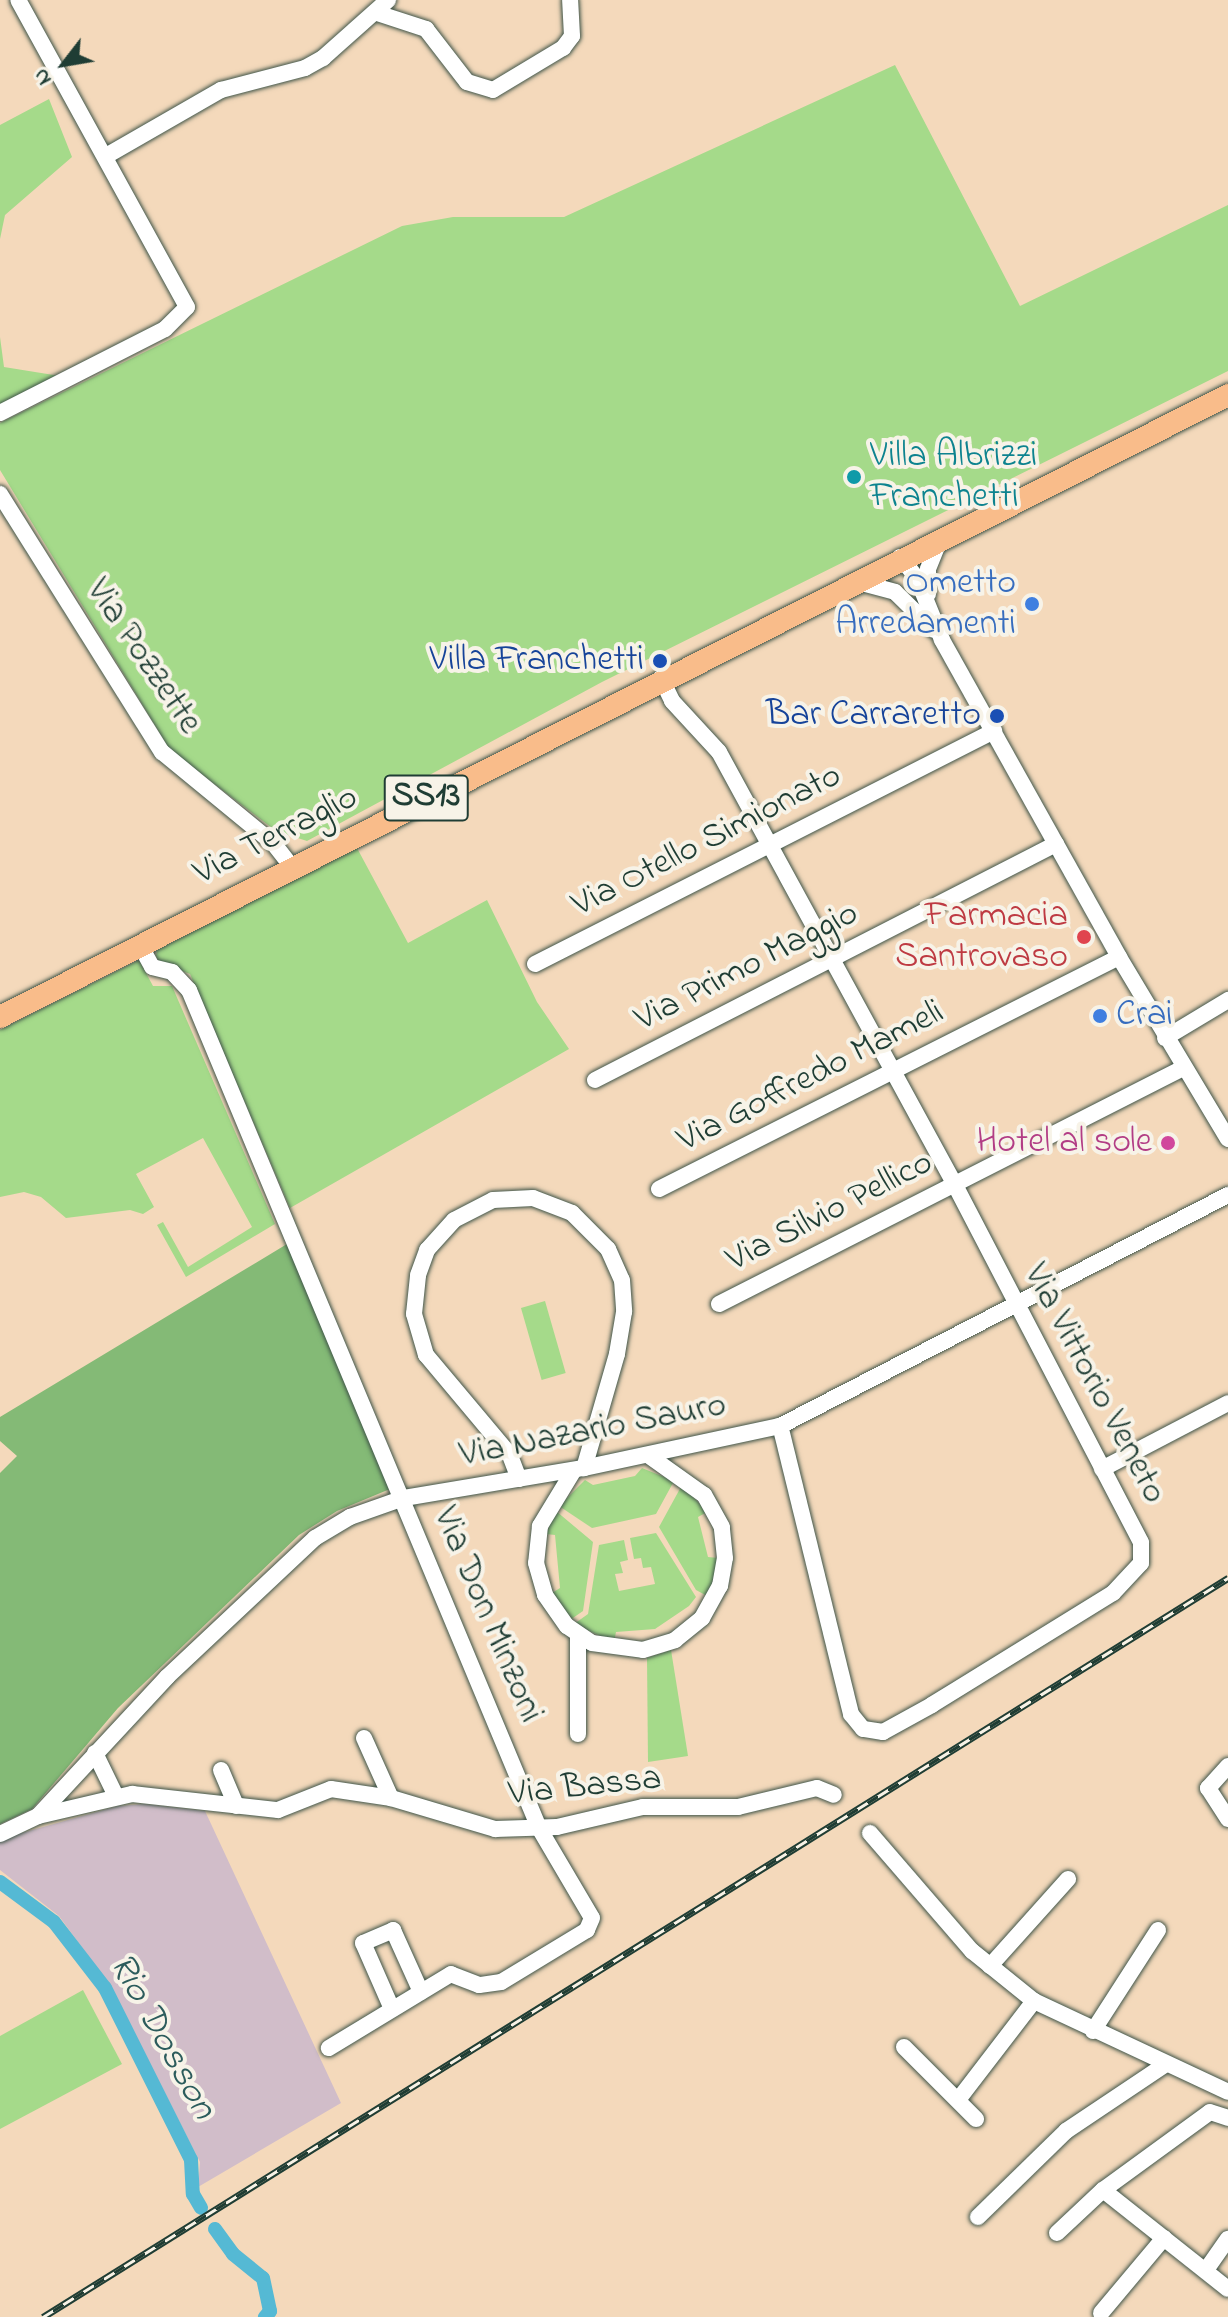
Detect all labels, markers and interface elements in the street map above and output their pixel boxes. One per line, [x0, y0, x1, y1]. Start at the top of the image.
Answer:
north arrow [24, 24, 104, 104]
text: N [26, 62, 61, 91]
place label: Villa Albrizzi Franchetti [870, 434, 1037, 519]
marker: Villa Albrizzi Franchetti [845, 468, 863, 486]
place label: Ometto Arredamenti [835, 561, 1016, 646]
street label: Via Pozzette [75, 571, 211, 743]
marker: Ometto Arredamenti [1023, 595, 1041, 613]
place label: Villa Franchetti [430, 639, 644, 683]
marker: Villa Franchetti [651, 652, 669, 670]
place label: Bar Carraretto [766, 694, 981, 738]
marker: Bar Carraretto [988, 707, 1006, 725]
street label: Via Otello Simionato [565, 755, 849, 927]
road number: SS13 [382, 768, 470, 828]
street label: Via Terraglio [187, 776, 365, 896]
street label: Via Primo Maggio [628, 892, 866, 1042]
place label: Farmacia Santrovaso [895, 894, 1068, 979]
marker: Farmacia Santrovaso [1075, 928, 1093, 946]
street label: Via Goffredo Mameli [671, 991, 951, 1163]
place label: Crai [1116, 994, 1173, 1038]
marker: Crai [1091, 1007, 1109, 1025]
place label: Hotel al sole [976, 1121, 1152, 1165]
marker: Hotel al sole [1159, 1134, 1177, 1152]
street label: Via Silvio Pellico [720, 1142, 940, 1282]
street label: Via Vittorio Veneto [1013, 1257, 1175, 1511]
street label: Via Nazario Sauro [456, 1384, 730, 1478]
street label: Via Don Minzoni [422, 1501, 552, 1729]
street label: Via Bassa [506, 1758, 664, 1816]
water label: Rio Dosson [97, 1946, 225, 2128]

